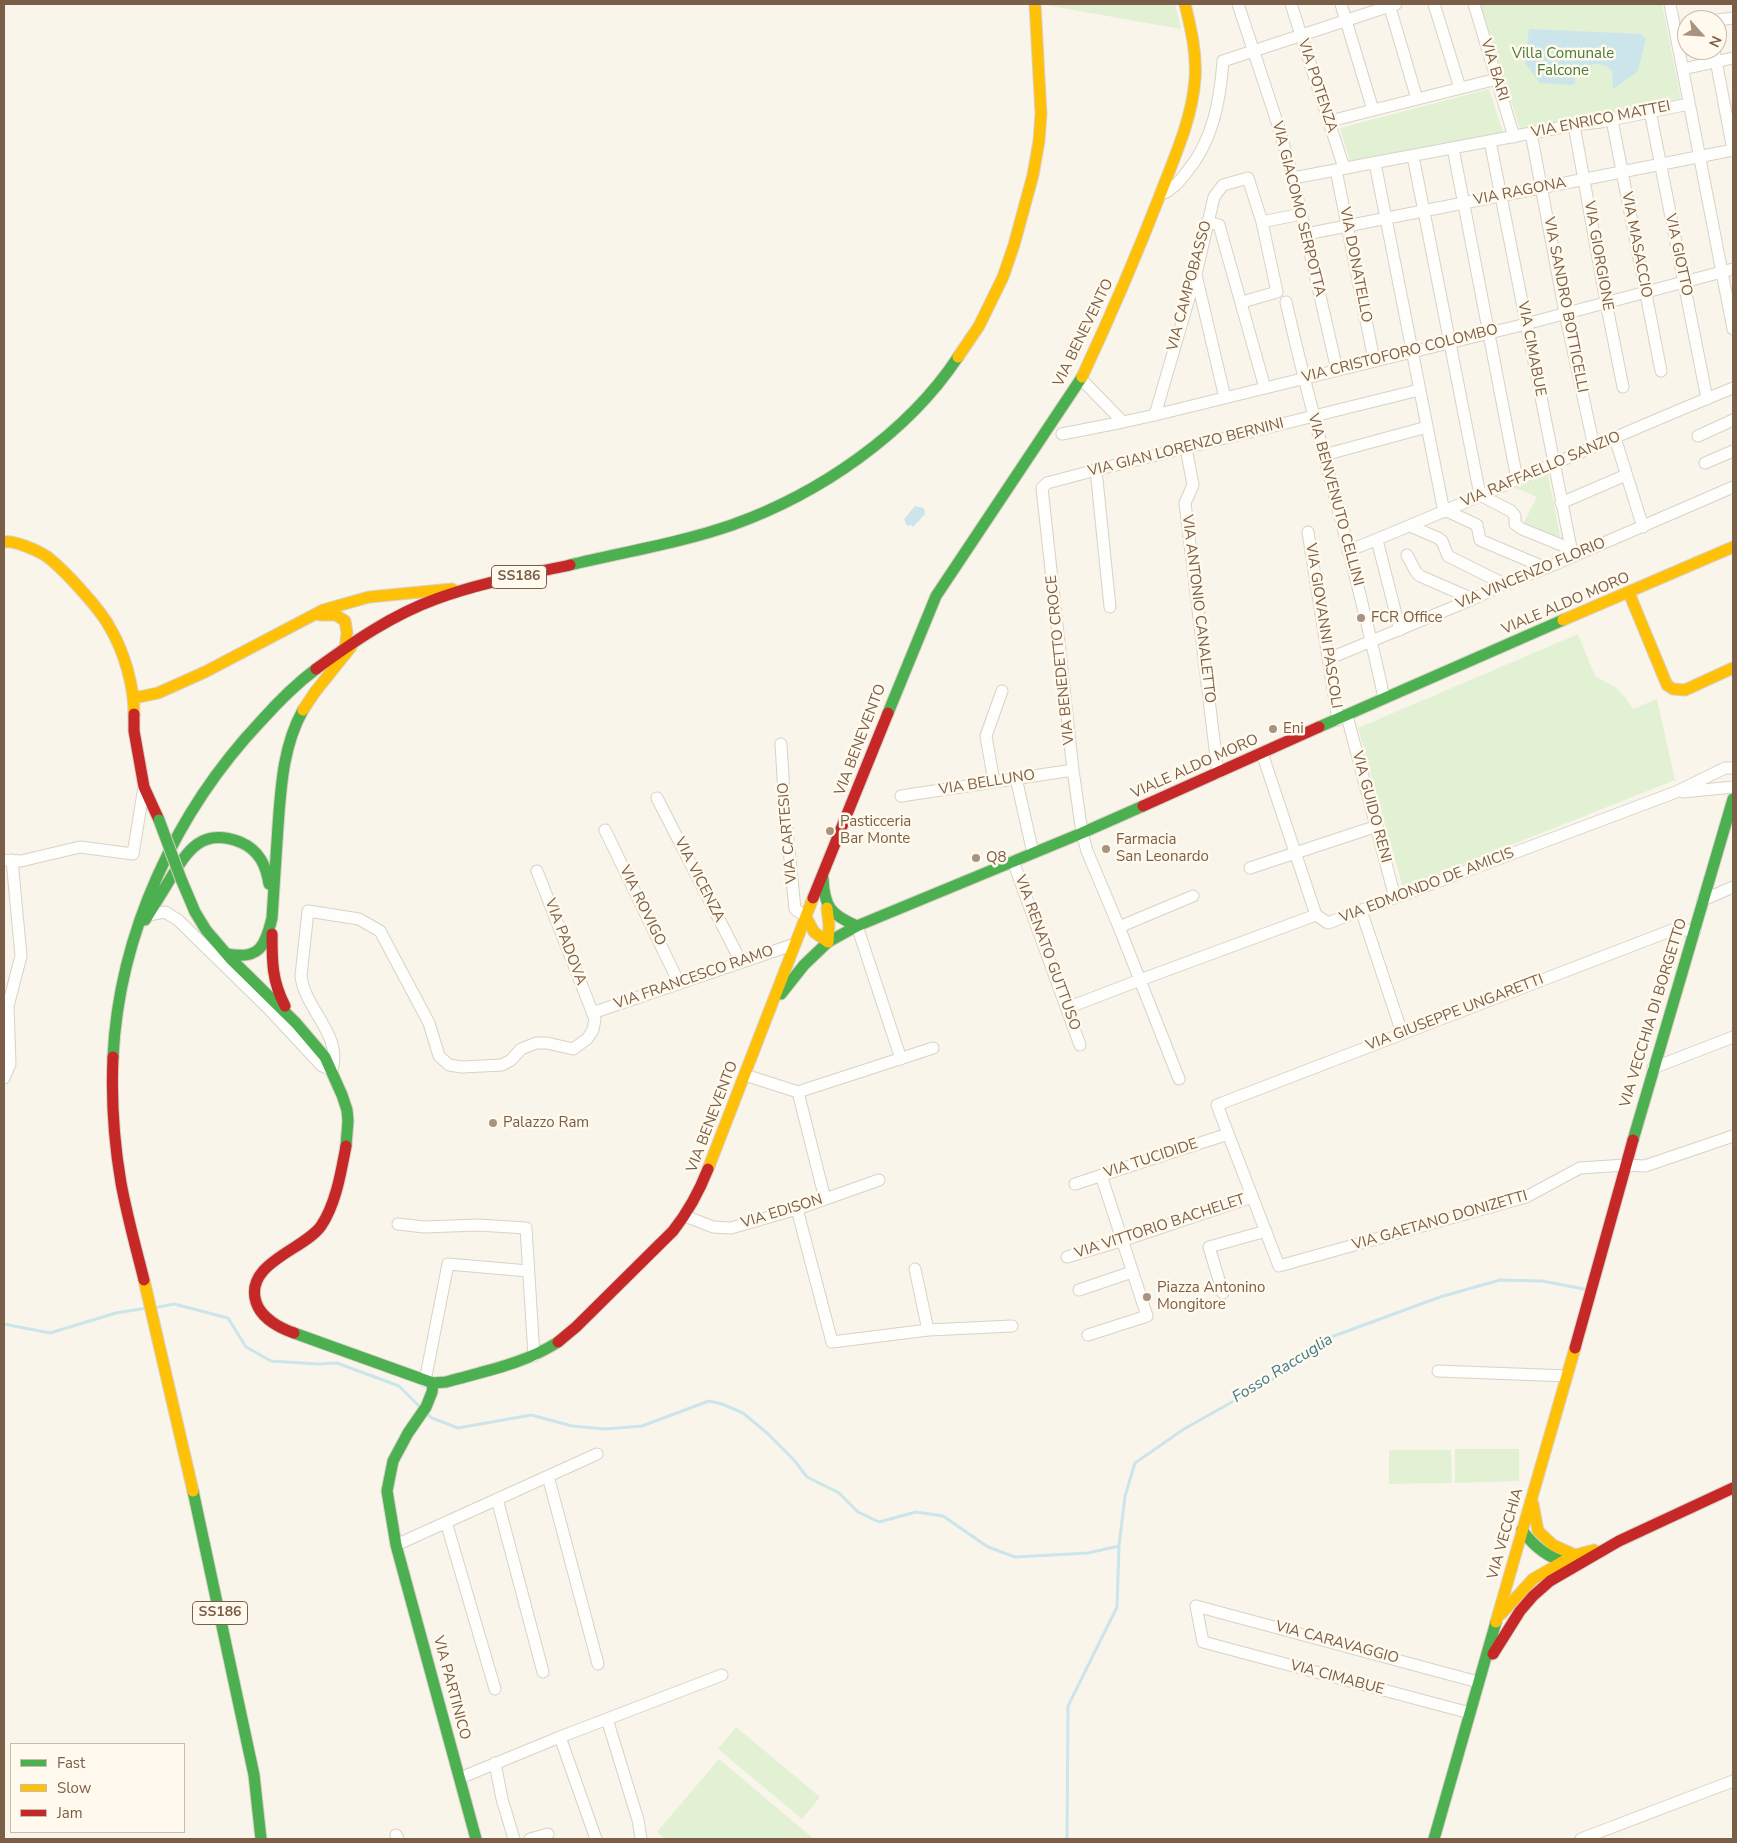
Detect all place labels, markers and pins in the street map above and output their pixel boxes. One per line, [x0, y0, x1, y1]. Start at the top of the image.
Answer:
place label: FCR Office [1371, 609, 1442, 627]
marker: FCR Office [1355, 612, 1367, 624]
place label: Eni [1283, 720, 1304, 738]
marker: Eni [1267, 723, 1279, 735]
place label: Pasticceria Bar Monte [840, 813, 911, 848]
marker: Pasticceria Bar Monte [824, 825, 836, 837]
place label: Farmacia San Leonardo [1116, 831, 1209, 866]
marker: Farmacia San Leonardo [1100, 843, 1112, 855]
place label: Q8 [986, 849, 1007, 867]
marker: Q8 [970, 852, 982, 864]
place label: Palazzo Ram [503, 1114, 589, 1132]
marker: Palazzo Ram [487, 1117, 499, 1129]
place label: Piazza Antonino Mongitore [1157, 1279, 1265, 1314]
marker: Piazza Antonino Mongitore [1141, 1291, 1153, 1303]

